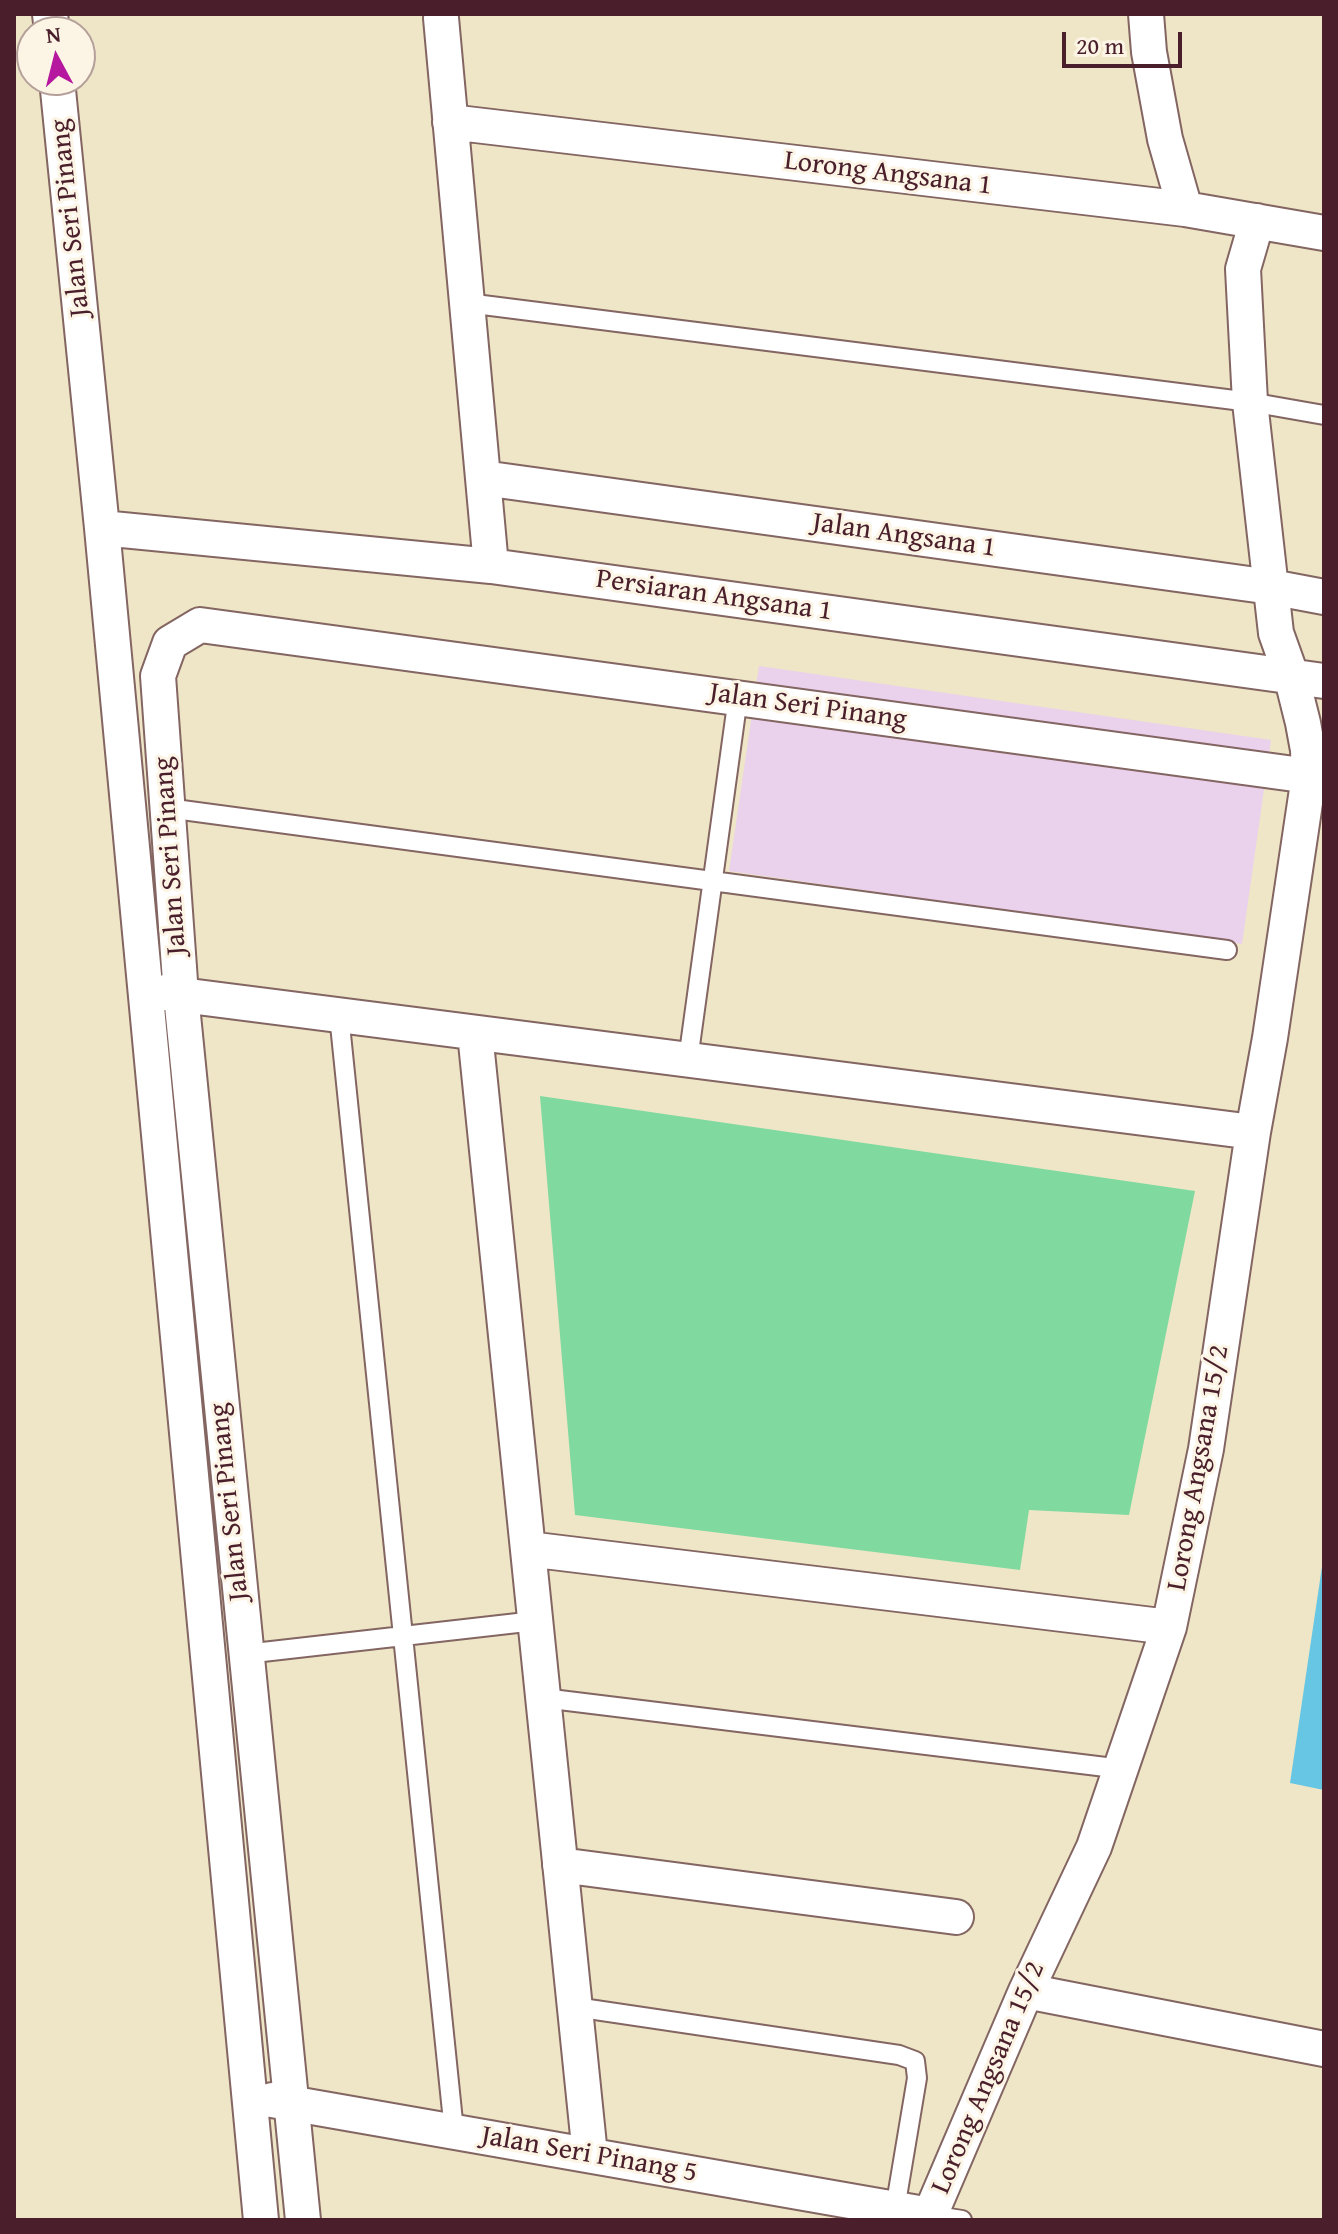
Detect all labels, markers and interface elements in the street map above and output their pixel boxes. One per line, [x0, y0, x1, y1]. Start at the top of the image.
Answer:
north arrow [16, 16, 96, 96]
scale bar [1066, 16, 1186, 66]
text: N [44, 17, 63, 51]
text: 20 m [1076, 28, 1124, 63]
street label: Jalan Seri Pinang [44, 117, 98, 319]
street label: Lorong Angsana 1 [782, 145, 994, 203]
street label: Jalan Angsana 1 [810, 507, 998, 565]
street label: Persiaran Angsana 1 [594, 563, 834, 629]
street label: Jalan Seri Pinang [707, 677, 909, 737]
street label: Jalan Seri Pinang [147, 756, 195, 956]
street label: Lorong Angsana 15/2 [1161, 1343, 1237, 1593]
street label: Jalan Seri Pinang [203, 1401, 257, 1603]
street label: Lorong Angsana 15/2 [925, 1957, 1053, 2199]
street label: Jalan Seri Pinang 5 [478, 2119, 700, 2191]

